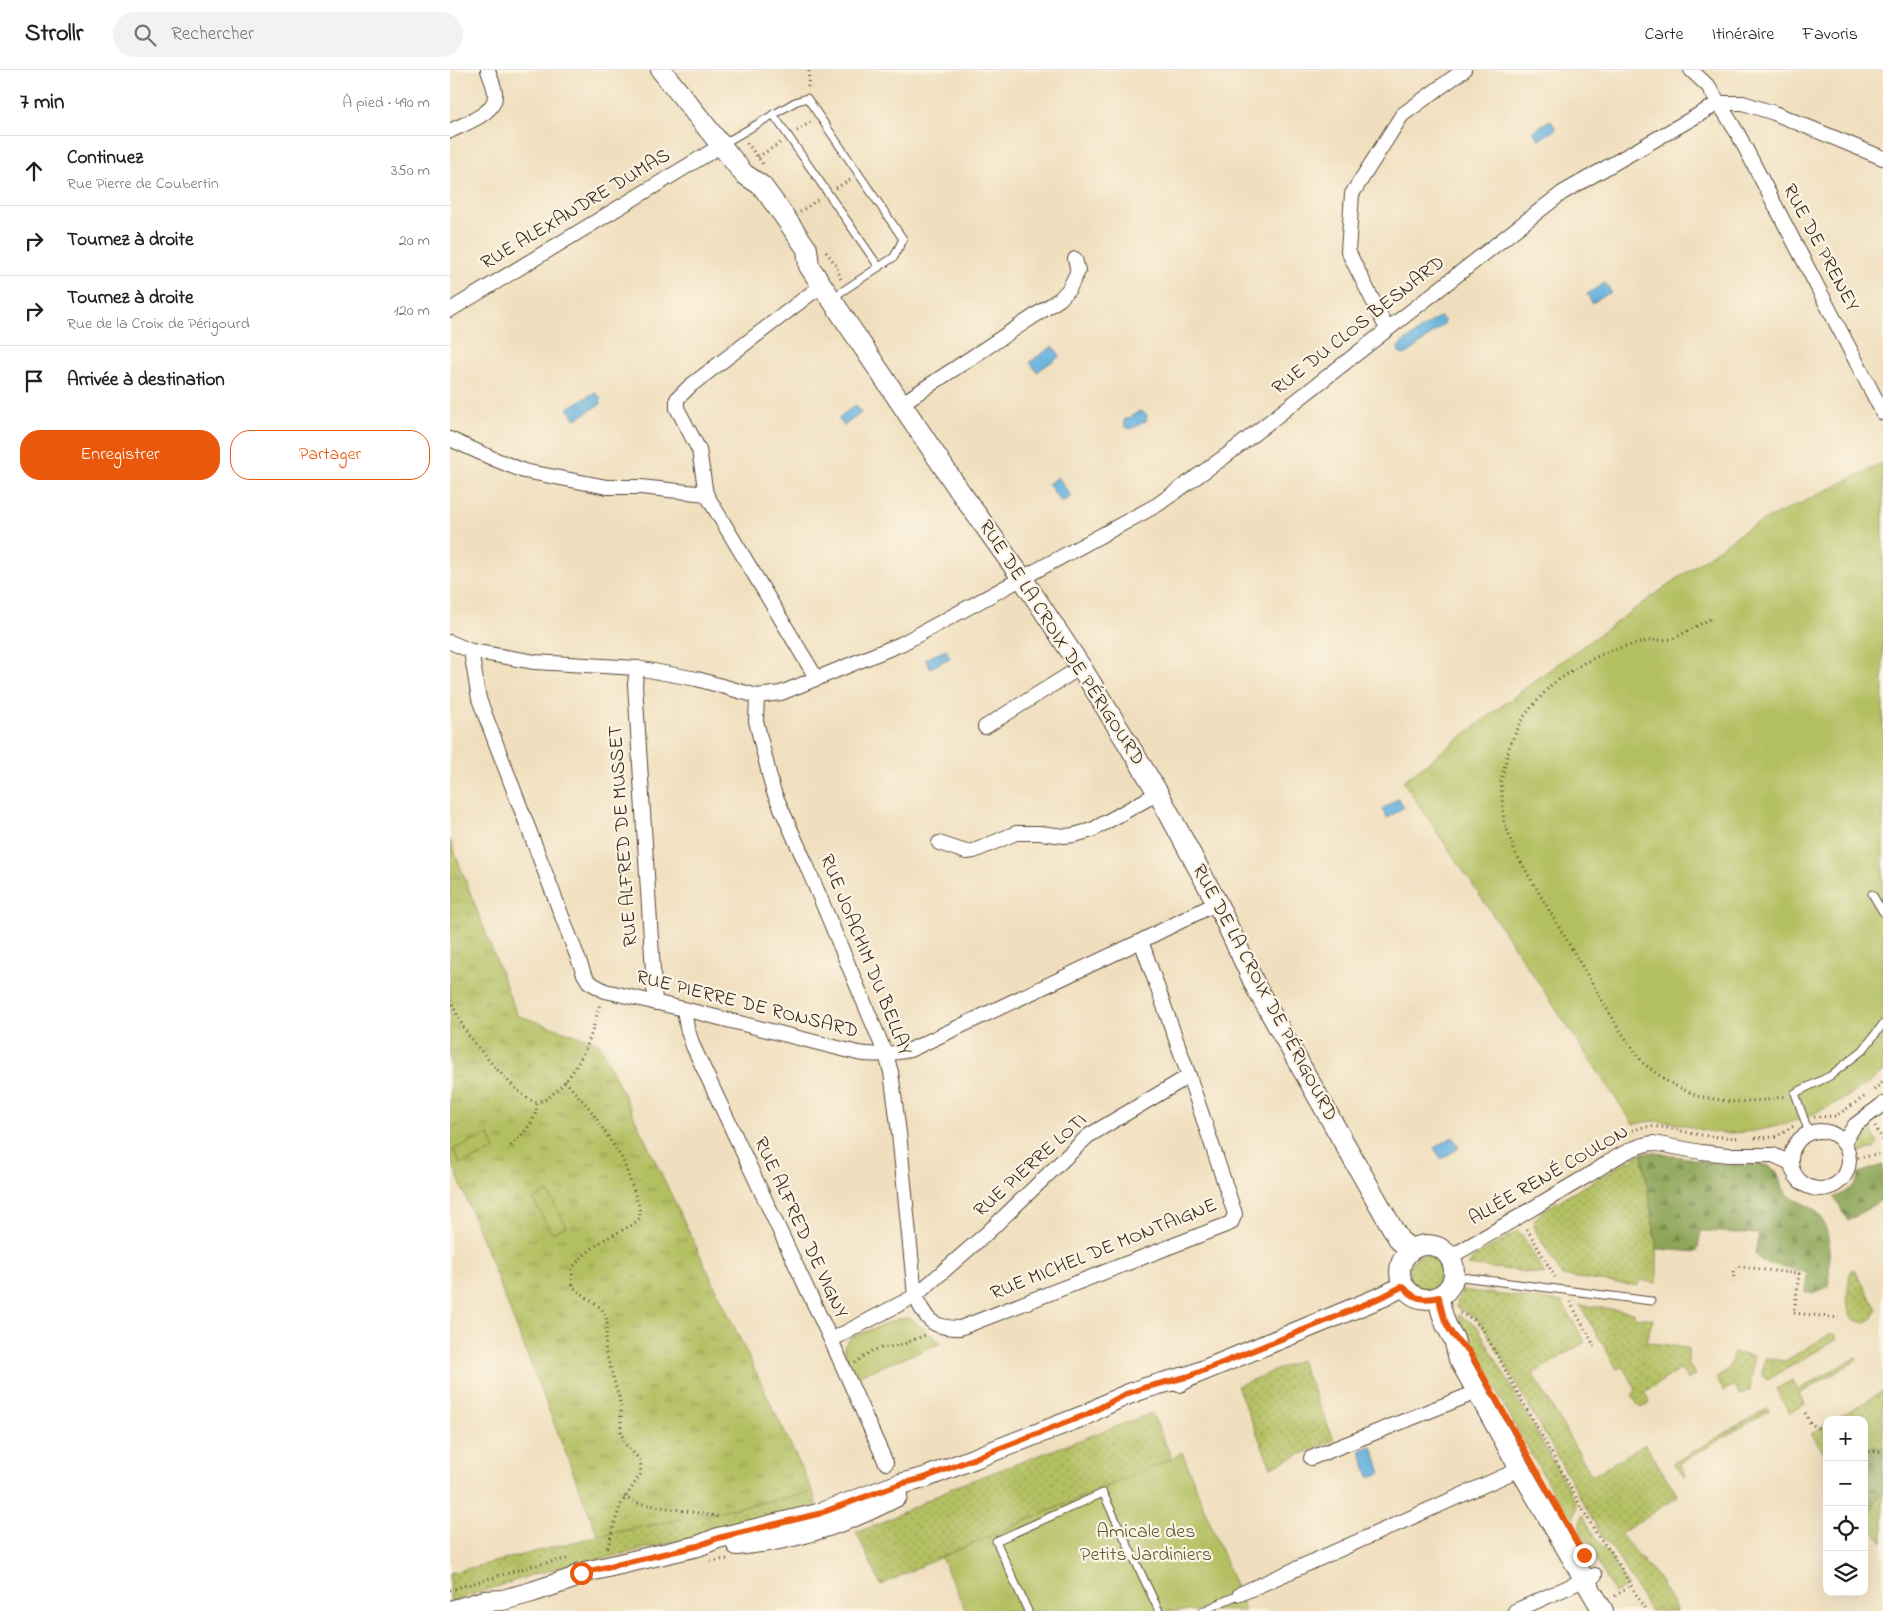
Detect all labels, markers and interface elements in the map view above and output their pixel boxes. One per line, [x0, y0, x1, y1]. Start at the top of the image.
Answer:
search box [113, 12, 463, 57]
text: Strollr [25, 17, 83, 52]
icon: search [131, 21, 159, 49]
text: Rechercher [171, 21, 254, 48]
text: Carte [1644, 22, 1684, 48]
text: Itinéraire [1712, 22, 1774, 48]
text: Favoris [1802, 22, 1858, 48]
text: 7 min [20, 88, 64, 118]
text: À pied · 490 m [342, 91, 430, 115]
street label: RUE ALEXANDRE DUMAS [476, 142, 676, 278]
text: Continuez [67, 145, 143, 172]
icon: ahead [20, 157, 48, 185]
text: 350 m [391, 159, 430, 183]
text: Rue Pierre de Coubertin [67, 172, 219, 196]
street label: RUE DE PRENEY [1774, 179, 1866, 317]
icon: right [20, 227, 48, 255]
text: Tournez à droite [67, 227, 193, 254]
text: 20 m [399, 229, 430, 253]
street label: RUE DU CLOS BESNARD [1266, 249, 1452, 403]
text: Tournez à droite [67, 285, 193, 312]
icon: right [20, 297, 48, 325]
text: 120 m [394, 299, 430, 323]
text: Rue de la Croix de Périgourd [67, 312, 250, 336]
icon: arrive [20, 367, 48, 395]
text: Arrivée à destination [67, 367, 225, 394]
button: Enregistrer [20, 430, 220, 480]
button: Partager [230, 430, 430, 480]
street label: RUE DE LA CROIX DE PÉRIGOURD [971, 515, 1151, 771]
street label: RUE ALFRED DE MUSSET [602, 724, 646, 948]
street label: RUE JOACHIM DU BELLAY [811, 850, 919, 1060]
street label: RUE DE LA CROIX DE PÉRIGOURD [1184, 859, 1344, 1127]
street label: RUE PIERRE DE RONSARD [633, 963, 861, 1047]
street label: RUE PIERRE LOTI [968, 1107, 1094, 1225]
street label: ALLÉE RENÉ COULON [1464, 1118, 1634, 1234]
street label: RUE ALFRED DE VIGNY [745, 1132, 855, 1324]
street label: RUE MICHEL DE MONTAIGNE [986, 1191, 1222, 1309]
map controls [1823, 1416, 1868, 1596]
button: + [1823, 1416, 1868, 1461]
button: − [1823, 1461, 1868, 1506]
button: locate [1823, 1506, 1868, 1551]
park label: Amicale des Petits Jardiniers [1080, 1518, 1212, 1570]
route end [1573, 1544, 1596, 1567]
button: layers [1823, 1551, 1868, 1596]
route start [570, 1562, 593, 1585]

